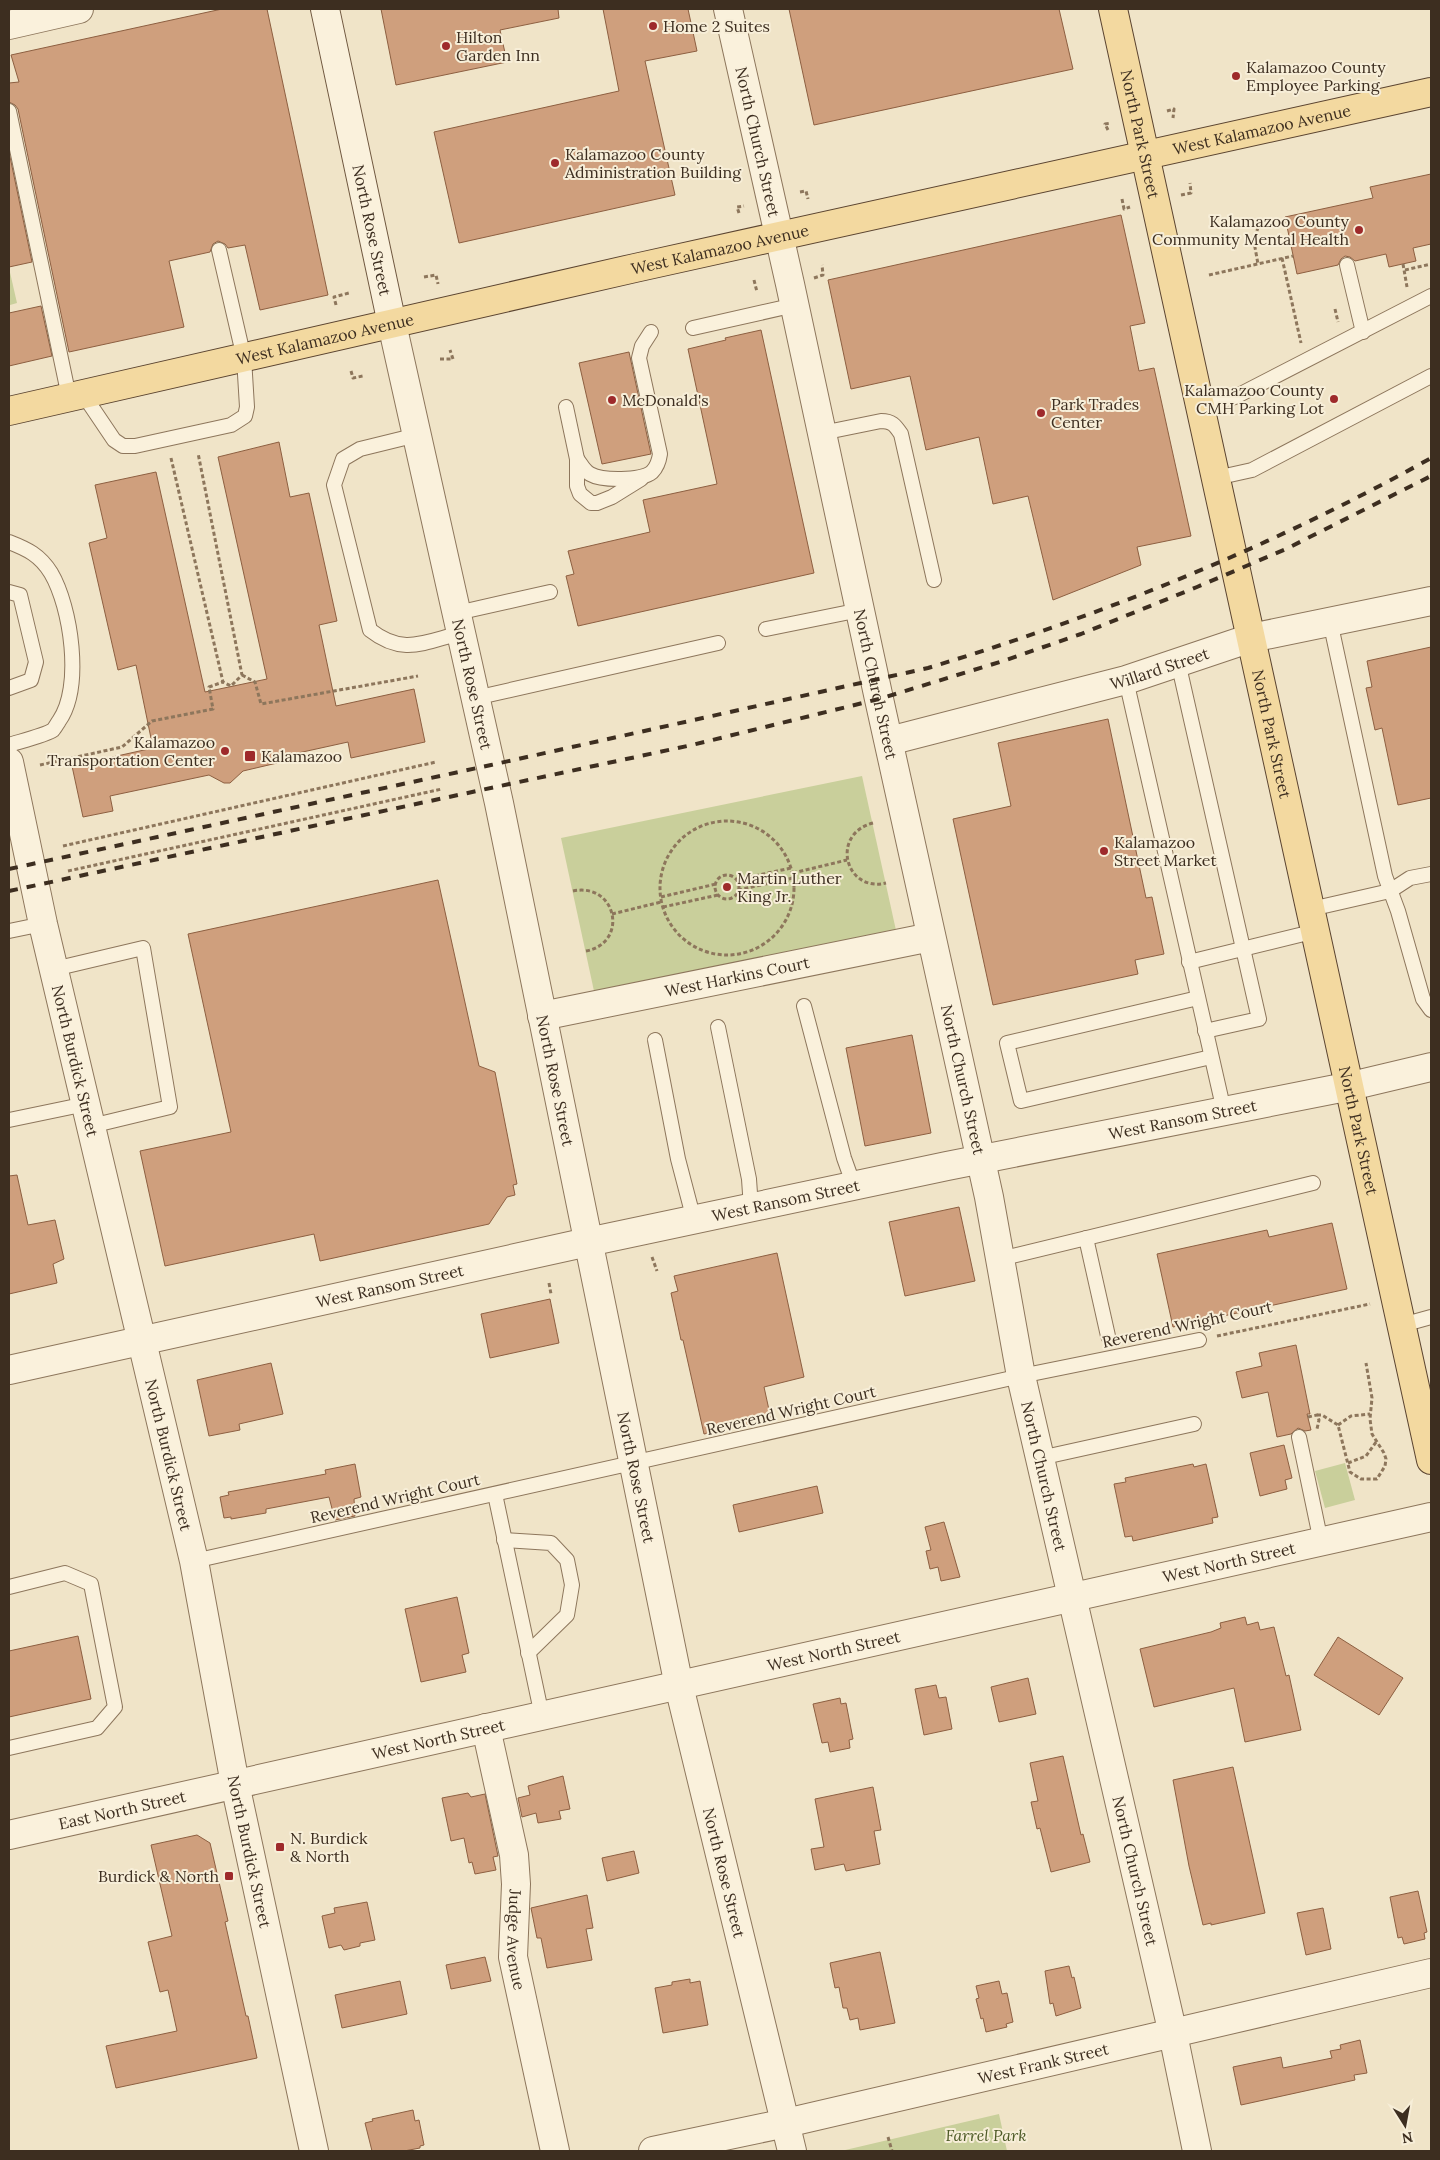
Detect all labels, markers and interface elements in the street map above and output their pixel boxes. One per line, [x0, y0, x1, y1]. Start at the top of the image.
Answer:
place label: Home 2 Suites [663, 16, 770, 36]
marker: Home 2 Suites [647, 20, 659, 32]
place label: Hilton Garden Inn [456, 27, 540, 65]
marker: Hilton Garden Inn [440, 40, 452, 52]
place label: Kalamazoo County Employee Parking [1246, 57, 1386, 95]
street label: North Church Street [731, 65, 785, 219]
street label: North Park Street [1117, 68, 1164, 201]
marker: Kalamazoo County Employee Parking [1230, 70, 1242, 82]
street label: West Kalamazoo Avenue [1171, 100, 1353, 159]
place label: Kalamazoo County Administration Building [564, 144, 742, 182]
marker: Kalamazoo County Administration Building [549, 157, 561, 169]
street label: North Rose Street [348, 163, 396, 298]
place label: Kalamazoo County Community Mental Health [1152, 211, 1350, 249]
street label: West Kalamazoo Avenue [629, 220, 811, 279]
marker: Kalamazoo County Community Mental Health [1353, 224, 1365, 236]
street label: West Kalamazoo Avenue [234, 309, 416, 369]
place label: Kalamazoo County CMH Parking Lot [1184, 380, 1325, 418]
place label: McDonald's [622, 390, 709, 410]
marker: Kalamazoo County CMH Parking Lot [1328, 393, 1340, 405]
marker: McDonald's [606, 394, 618, 406]
place label: Park Trades Center [1051, 394, 1139, 432]
marker: Park Trades Center [1035, 407, 1047, 419]
street label: North Church Street [850, 607, 902, 762]
street label: North Rose Street [448, 617, 497, 752]
street label: Willard Street [1108, 643, 1212, 694]
street label: North Park Street [1248, 667, 1296, 801]
place label: Kalamazoo Transportation Center [47, 732, 215, 770]
marker: Kalamazoo Transportation Center [219, 745, 231, 757]
place label: Kalamazoo [261, 746, 342, 766]
marker: Kalamazoo [243, 749, 257, 763]
place label: Kalamazoo Street Market [1114, 832, 1217, 870]
marker: Kalamazoo Street Market [1098, 845, 1110, 857]
place label: Martin Luther King Jr. [737, 868, 842, 906]
marker: Martin Luther King Jr. [721, 881, 733, 893]
street label: West Harkins Court [663, 952, 812, 1001]
street label: North Burdick Street [48, 983, 103, 1139]
street label: North Church Street [937, 1002, 990, 1157]
street label: North Rose Street [532, 1013, 579, 1149]
street label: North Park Street [1335, 1064, 1383, 1197]
street label: West Ransom Street [1107, 1095, 1259, 1144]
street label: West Ransom Street [710, 1175, 862, 1226]
street label: West Ransom Street [314, 1260, 466, 1312]
street label: Reverend Wright Court [1100, 1296, 1275, 1352]
street label: North Burdick Street [141, 1377, 197, 1534]
street label: Reverend Wright Court [704, 1381, 879, 1439]
street label: North Church Street [1017, 1399, 1071, 1554]
street label: North Rose Street [613, 1410, 660, 1546]
street label: Reverend Wright Court [308, 1469, 483, 1527]
street label: West North Street [1160, 1537, 1298, 1587]
street label: West North Street [765, 1626, 903, 1675]
street label: West North Street [370, 1714, 508, 1764]
street label: North Burdick Street [224, 1774, 276, 1930]
street label: East North Street [57, 1786, 189, 1834]
street label: North Church Street [1108, 1794, 1162, 1949]
street label: North Rose Street [699, 1805, 750, 1941]
place label: N. Burdick & North [290, 1828, 368, 1866]
marker: N. Burdick & North [274, 1841, 286, 1853]
place label: Burdick & North [98, 1866, 219, 1886]
marker: Burdick & North [223, 1870, 235, 1882]
street label: Judge Avenue [503, 1888, 530, 1992]
street label: West Frank Street [976, 2038, 1111, 2088]
north arrow [1380, 2100, 1430, 2150]
park label: Farrel Park [945, 2125, 1027, 2145]
text: N [1400, 2128, 1415, 2148]

